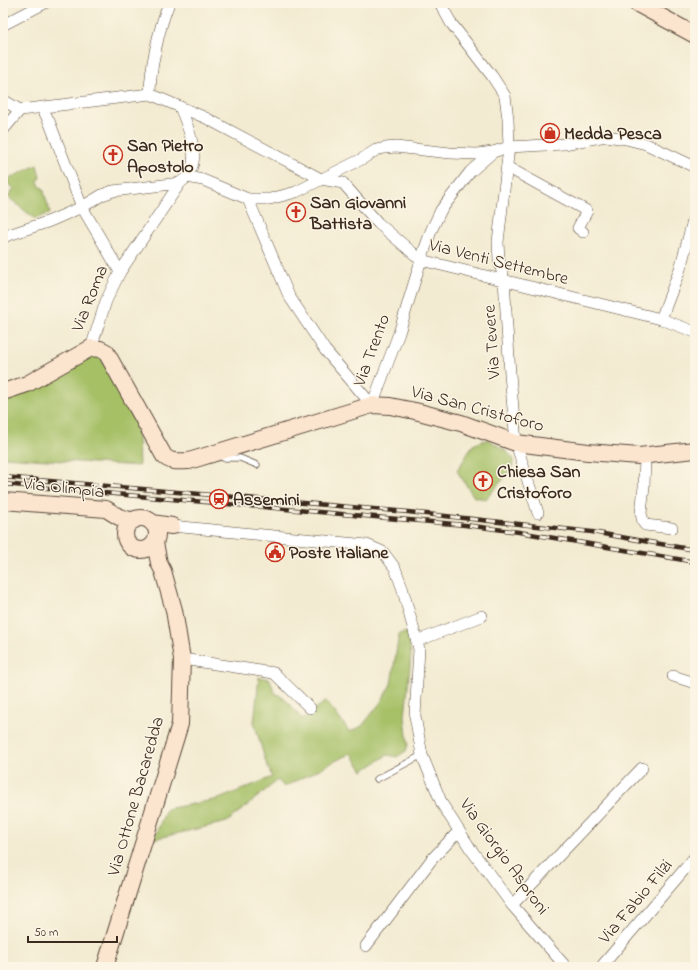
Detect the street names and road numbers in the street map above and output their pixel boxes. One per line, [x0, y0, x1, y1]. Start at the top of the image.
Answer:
street label: Via Venti Settembre [425, 233, 572, 293]
street label: Via Roma [65, 262, 116, 337]
street label: Via Tevere [477, 303, 509, 381]
street label: Via Trento [347, 311, 398, 391]
street label: Via San Cristoforo [407, 379, 547, 440]
street label: Via Olimpia [21, 472, 106, 506]
street label: Via Ottone Bacaredda [101, 714, 172, 880]
street label: Via Giorgio Asproni [451, 793, 555, 921]
street label: Via Fabio Filzi [593, 854, 680, 951]

